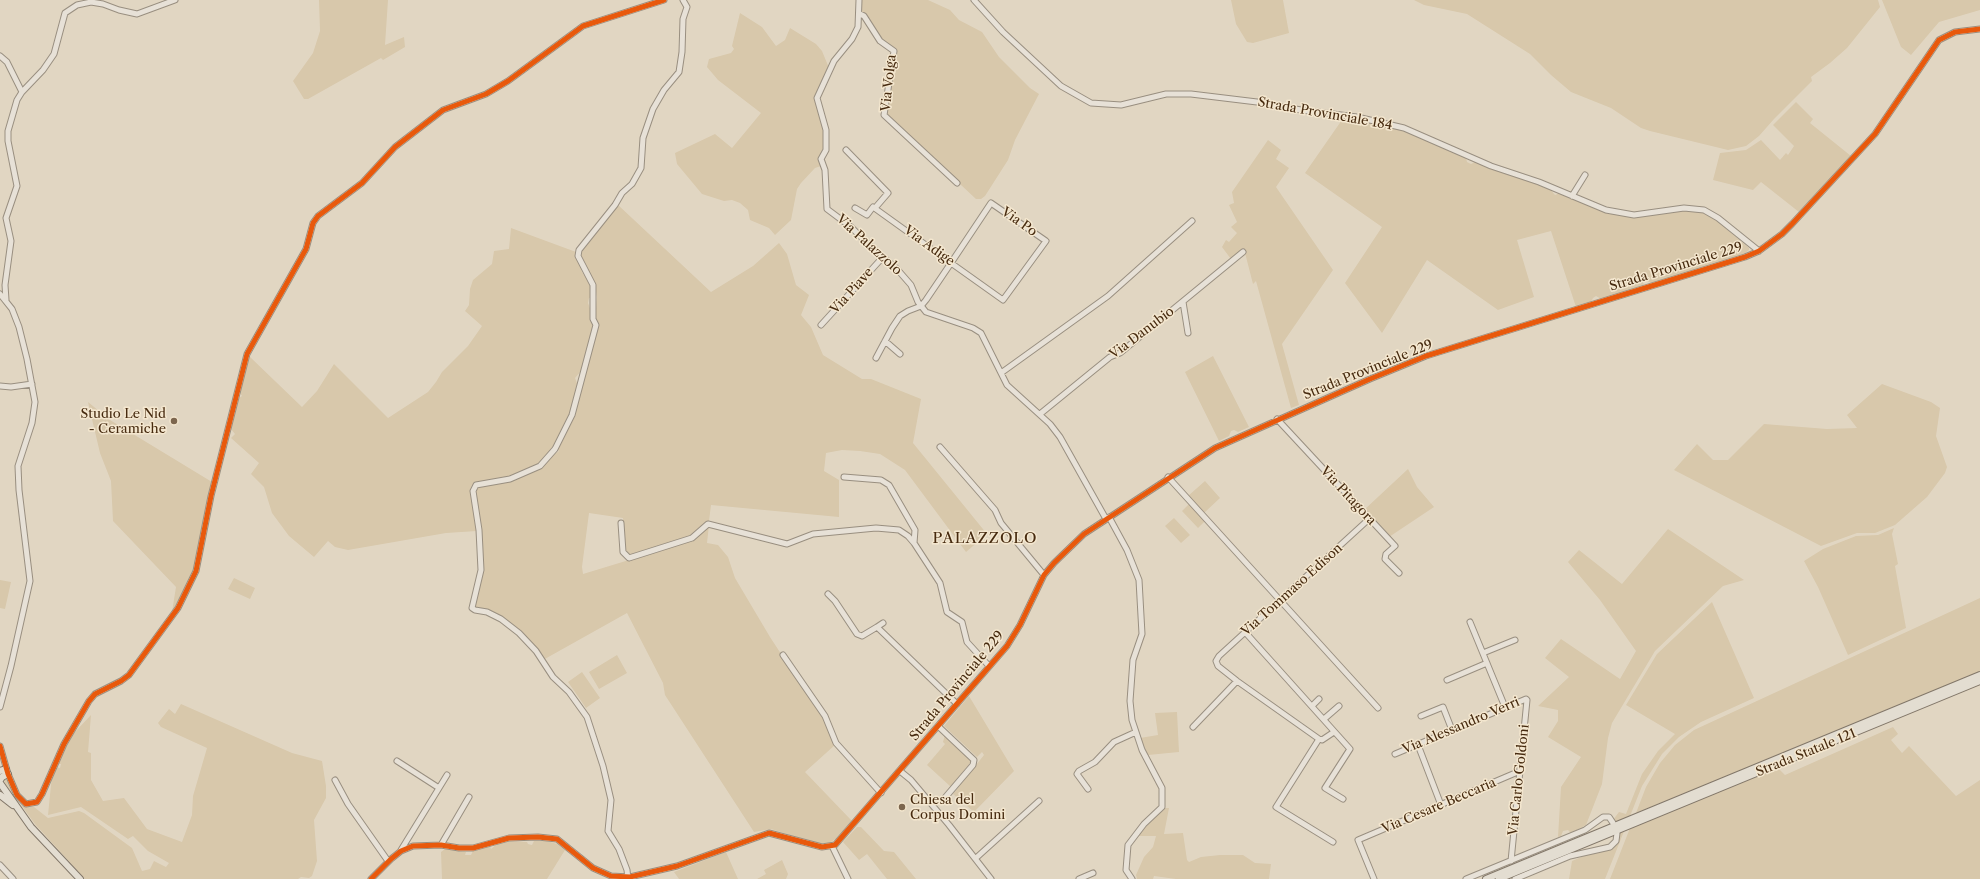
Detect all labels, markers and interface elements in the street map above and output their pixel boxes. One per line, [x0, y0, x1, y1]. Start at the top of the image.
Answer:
street label: Via Volga [878, 54, 900, 112]
street label: Strada Provinciale 184 [1256, 94, 1394, 134]
street label: Via Po [998, 204, 1040, 240]
street label: Via Palazzolo [833, 211, 905, 279]
street label: Via Adige [901, 222, 957, 270]
street label: Strada Provinciale 229 [1608, 239, 1744, 295]
street label: Via Piave [827, 265, 877, 317]
street label: Via Danubio [1107, 304, 1177, 362]
street label: Strada Provinciale 229 [1301, 337, 1435, 403]
place label: Studio Le Nid - Ceramiche [81, 406, 166, 437]
marker: Studio Le Nid - Ceramiche [169, 416, 179, 426]
street label: Via Pitagora [1317, 463, 1379, 529]
district label: PALAZZOLO [932, 530, 1038, 548]
street label: Via Tommaso Edison [1238, 540, 1346, 640]
street label: Strada Provinciale 229 [907, 628, 1007, 744]
street label: Via Alessandro Verri [1400, 694, 1522, 758]
street label: Via Carlo Goldoni [1505, 724, 1533, 836]
street label: Strada Statale 121 [1754, 726, 1858, 780]
street label: Via Cesare Beccaria [1379, 775, 1499, 837]
place label: Chiesa del Corpus Domini [910, 792, 1005, 823]
marker: Chiesa del Corpus Domini [897, 802, 907, 812]

